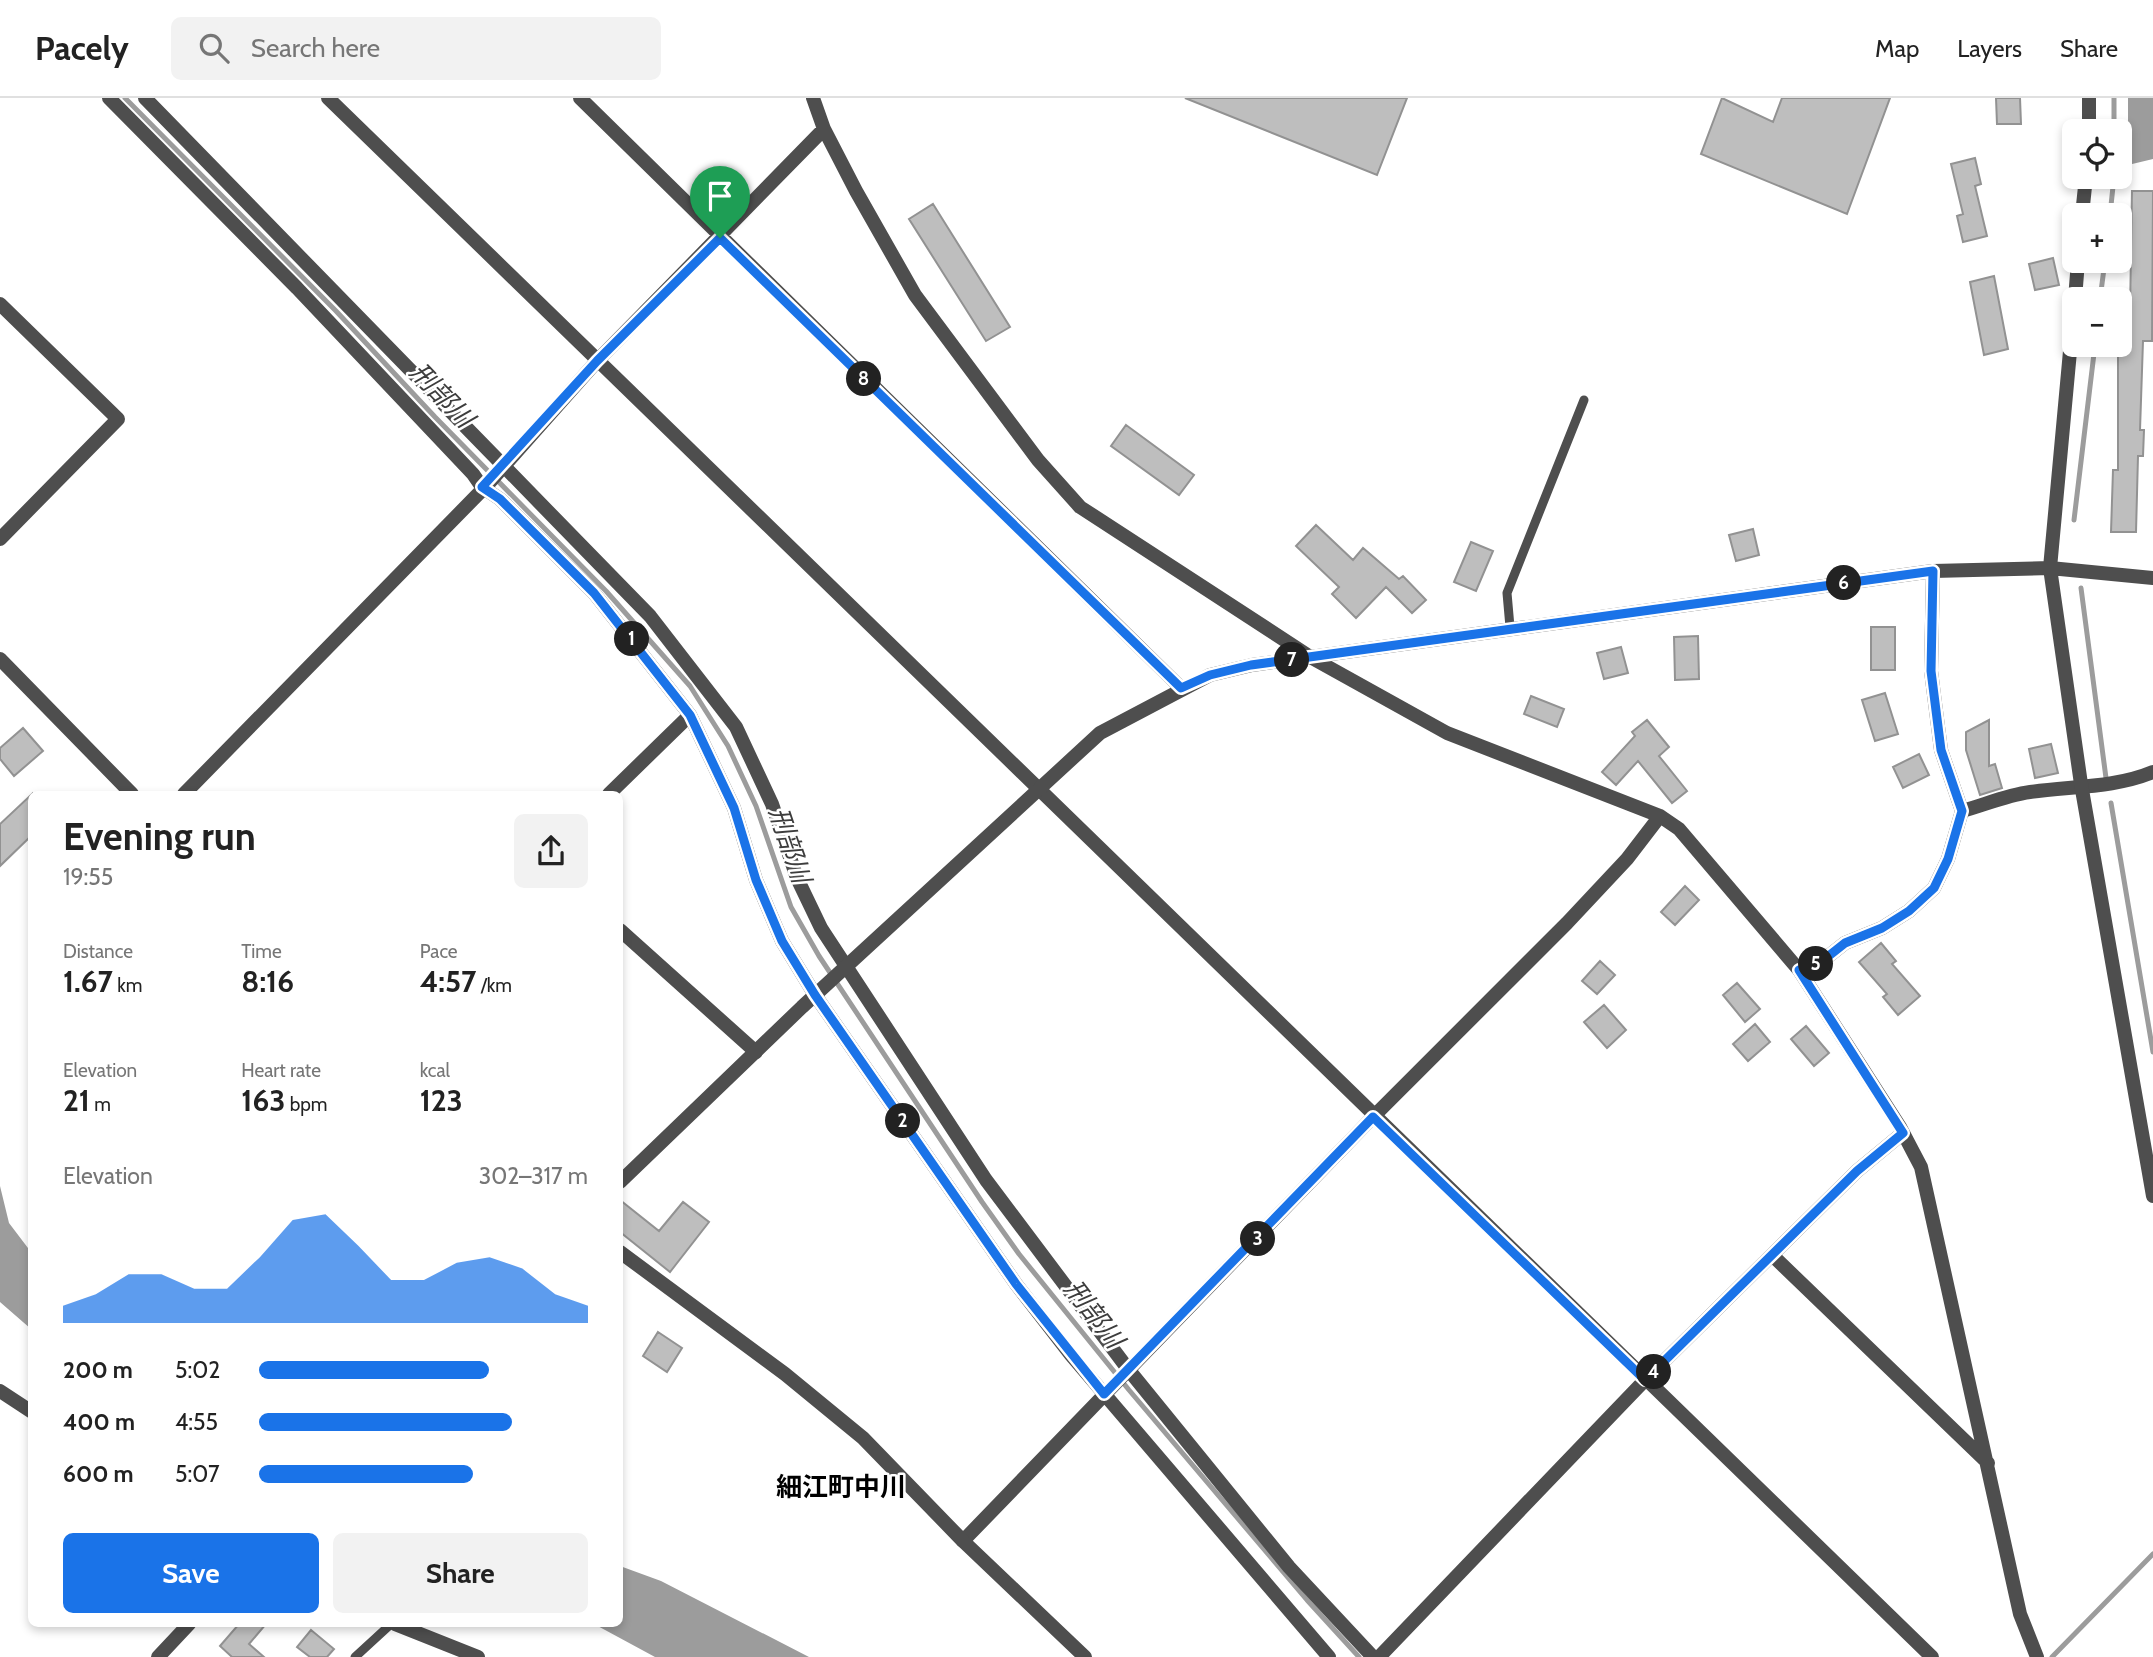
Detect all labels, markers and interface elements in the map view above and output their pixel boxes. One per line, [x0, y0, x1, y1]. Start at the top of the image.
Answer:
search box [171, 17, 661, 80]
text: Pacely [35, 28, 129, 68]
icon: search [195, 29, 233, 67]
text: Search here [251, 32, 380, 64]
text: Map [1875, 34, 1919, 63]
text: Layers [1957, 34, 2022, 63]
text: Share [2060, 34, 2118, 63]
map controls [2062, 119, 2132, 357]
button: locate [2062, 119, 2132, 189]
pin [690, 166, 750, 238]
icon: arrive [701, 177, 739, 215]
button: + [2062, 203, 2132, 273]
button: − [2062, 287, 2132, 357]
water label: 刑部川 [403, 356, 483, 436]
pin: 8 [846, 362, 882, 396]
text: 8 [858, 367, 869, 390]
pin: 6 [1826, 566, 1862, 601]
text: 6 [1838, 571, 1849, 594]
pin: 1 [614, 622, 650, 656]
text: 1 [628, 627, 635, 650]
pin: 7 [1274, 642, 1310, 678]
text: 7 [1287, 648, 1296, 671]
water label: 刑部川 [762, 803, 819, 890]
text: Evening run [63, 813, 256, 860]
button: share [514, 814, 588, 888]
text: 19:55 [63, 863, 113, 891]
text: Distance [63, 940, 133, 963]
text: Time [241, 940, 282, 963]
text: Pace [420, 940, 458, 963]
pin: 5 [1798, 946, 1834, 982]
text: 5 [1810, 952, 1821, 975]
text: 1.67 [63, 963, 113, 1000]
text: 8:16 [241, 963, 294, 1000]
text: 4:57 [420, 963, 476, 1000]
text: km [113, 974, 142, 997]
text: /km [476, 974, 512, 997]
text: Elevation [63, 1059, 137, 1082]
text: Heart rate [241, 1059, 321, 1082]
text: kcal [420, 1059, 450, 1082]
text: 21 [63, 1082, 90, 1119]
text: 163 [241, 1082, 285, 1119]
text: 123 [420, 1082, 463, 1119]
text: m [90, 1093, 111, 1116]
text: bpm [285, 1093, 328, 1116]
pin: 2 [886, 1104, 920, 1138]
text: 2 [897, 1109, 908, 1132]
text: Elevation [63, 1162, 153, 1190]
text: 302–317 m [479, 1162, 588, 1190]
pin: 3 [1240, 1222, 1276, 1256]
text: 3 [1252, 1227, 1263, 1250]
water label: 刑部川 [1057, 1273, 1132, 1357]
pin: 4 [1636, 1354, 1672, 1390]
text: 200 m [63, 1356, 133, 1384]
text: 5:02 [175, 1356, 220, 1384]
text: 4 [1648, 1360, 1659, 1383]
text: 400 m [63, 1408, 135, 1436]
text: 4:55 [175, 1408, 218, 1436]
text: 600 m [63, 1460, 134, 1488]
text: 5:07 [175, 1460, 220, 1488]
district label: 細江町中川 [776, 1471, 906, 1503]
button: Save [63, 1533, 319, 1613]
button: Share [333, 1533, 588, 1613]

